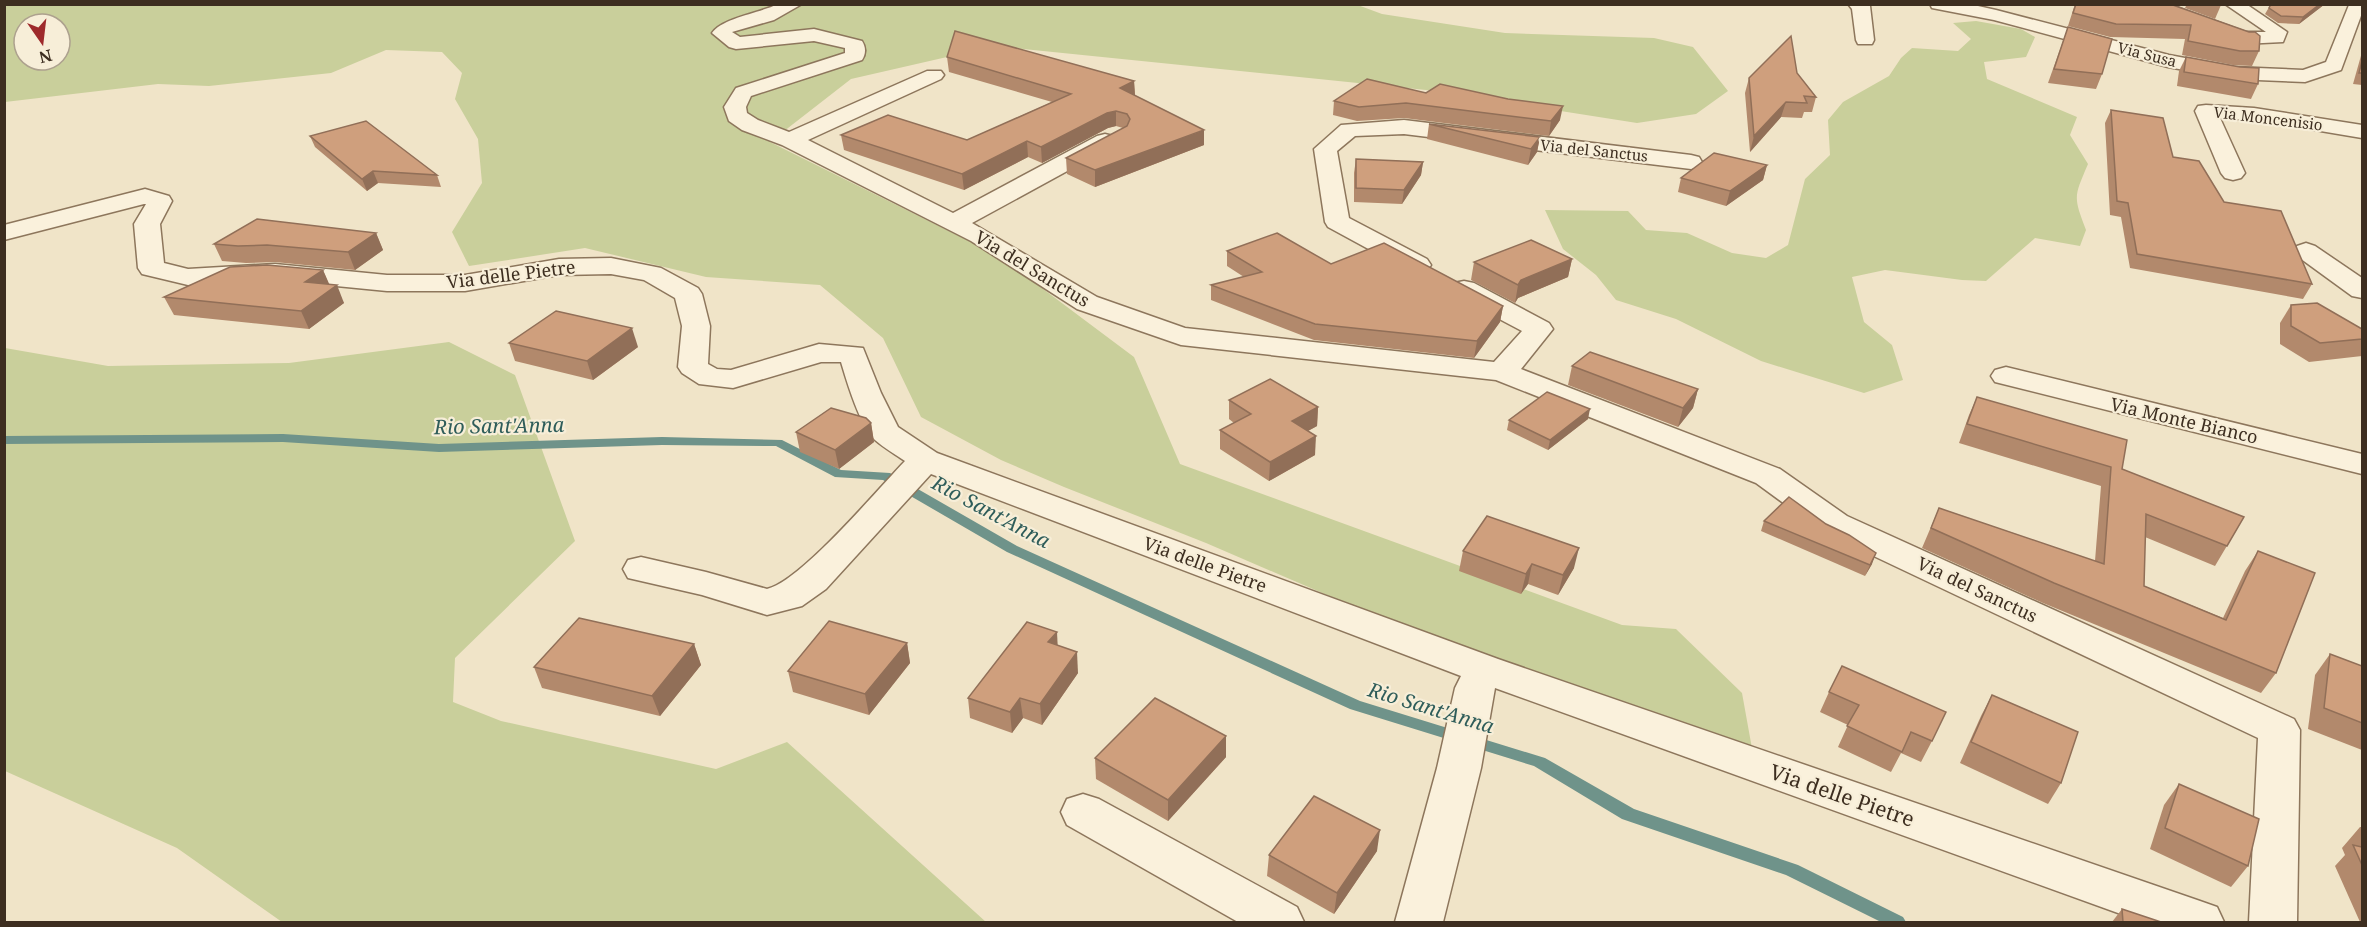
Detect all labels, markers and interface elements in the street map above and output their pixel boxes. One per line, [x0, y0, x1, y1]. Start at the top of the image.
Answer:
north arrow [12, 12, 72, 72]
street label: Via Susa [2116, 37, 2179, 71]
text: N [36, 44, 54, 69]
street label: Via Moncenisio [2212, 101, 2324, 135]
street label: Via del Sanctus [1539, 134, 1649, 166]
street label: Via del Sanctus [971, 224, 1094, 312]
street label: Via delle Pietre [445, 254, 577, 294]
street label: Via Monte Bianco [2108, 391, 2260, 449]
water label: Rio Sant'Anna [433, 411, 565, 440]
water label: Rio Sant'Anna [926, 469, 1055, 554]
street label: Via delle Pietre [1140, 531, 1270, 597]
street label: Via del Sanctus [1913, 551, 2041, 627]
water label: Rio Sant'Anna [1364, 675, 1498, 740]
street label: Via delle Pietre [1766, 757, 1918, 833]

